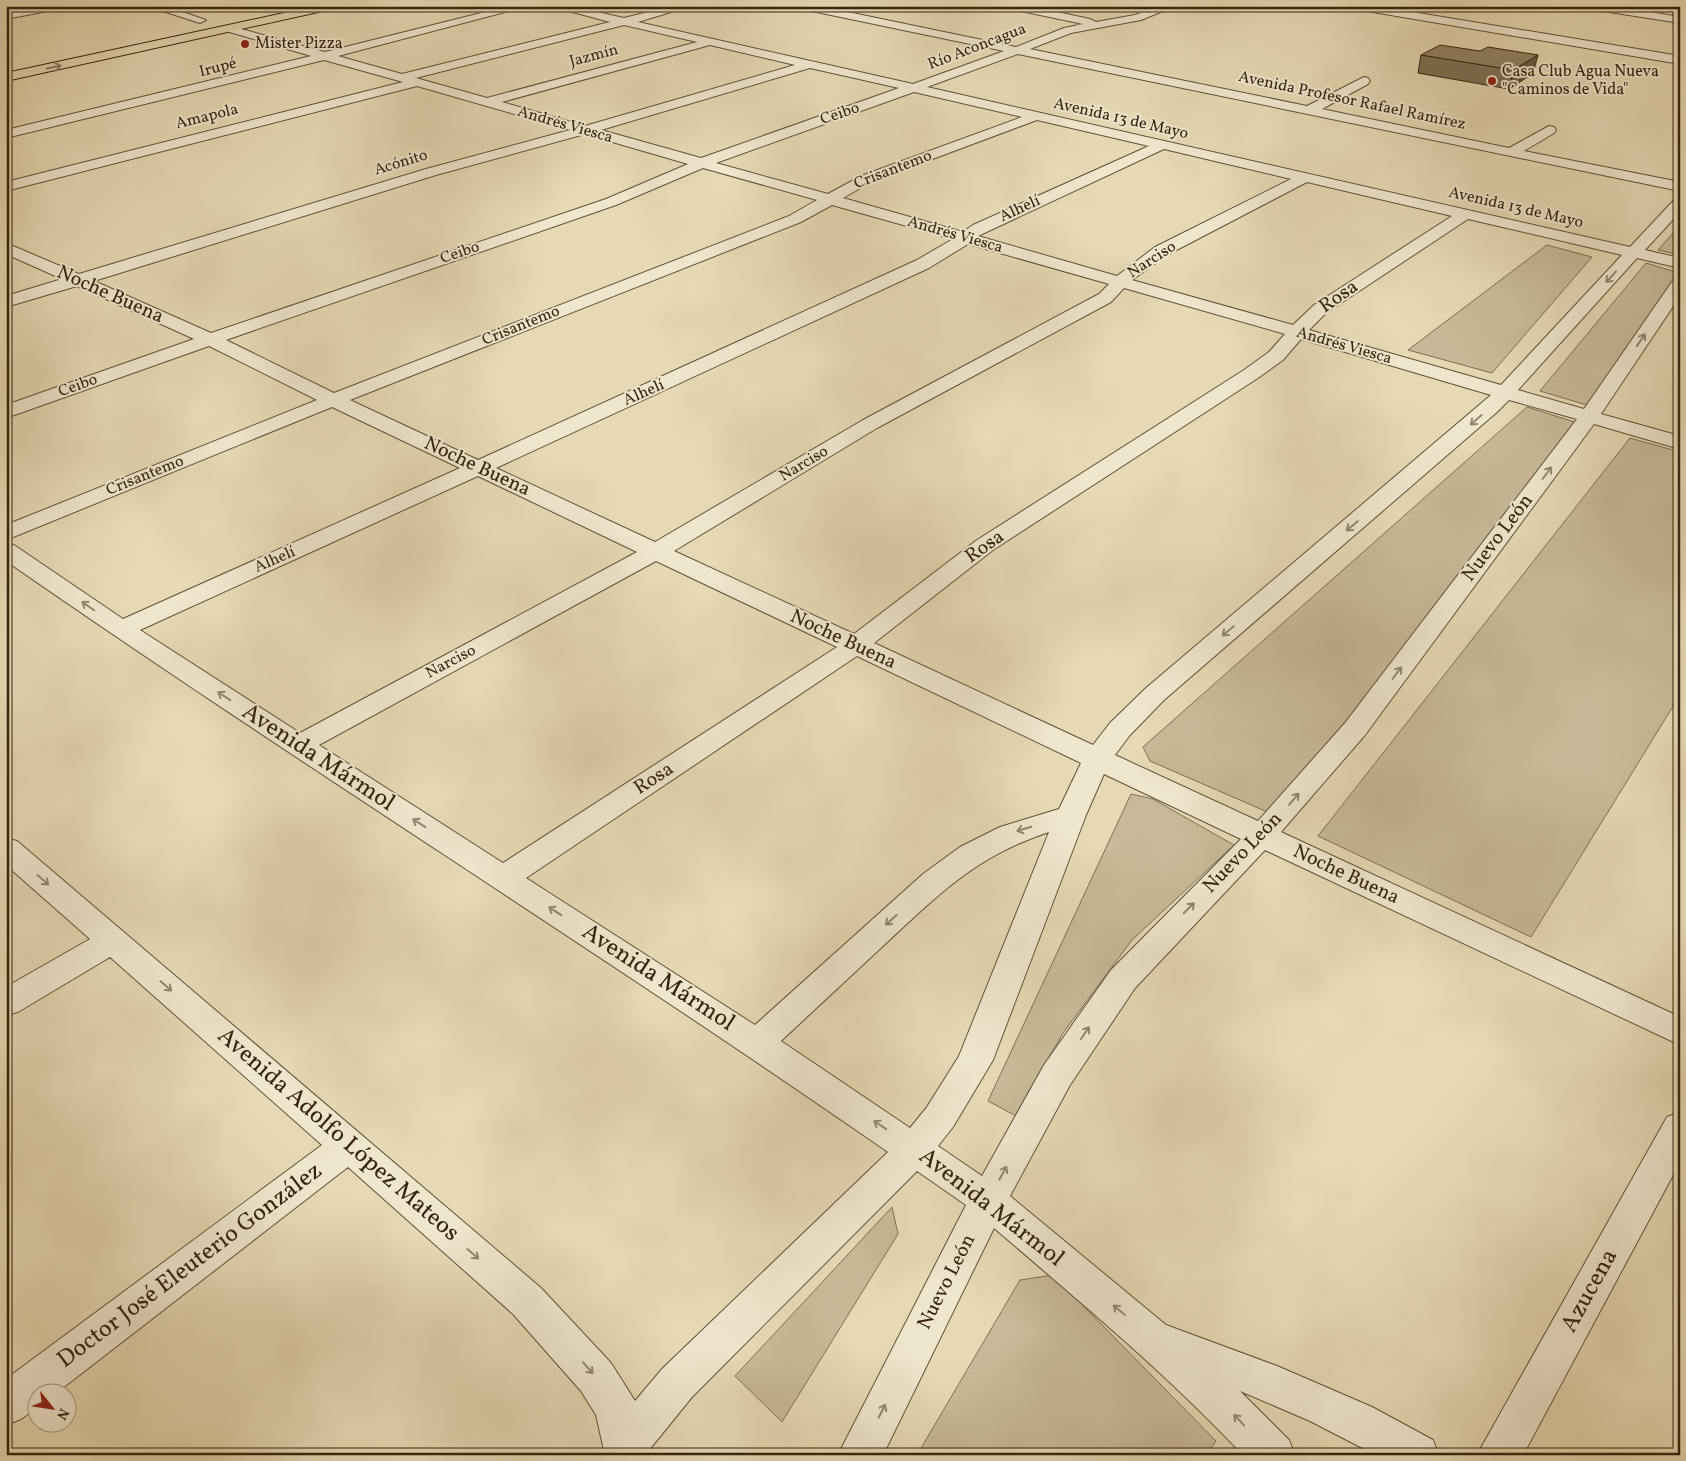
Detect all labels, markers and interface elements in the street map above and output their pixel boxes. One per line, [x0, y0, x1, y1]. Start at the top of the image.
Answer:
street label: Río Aconcagua [925, 18, 1029, 76]
place label: Mister Pizza [255, 33, 343, 55]
marker: Mister Pizza [239, 38, 251, 50]
street label: Jazmín [567, 39, 621, 73]
street label: Irupé [197, 53, 239, 83]
one-way arrow [45, 61, 61, 71]
place label: Casa Club Agua Nueva "Caminos de Vida" [1502, 61, 1659, 101]
street label: Avenida Profesor Rafael Ramírez [1236, 66, 1468, 136]
marker: Casa Club Agua Nueva "Caminos de Vida" [1486, 75, 1498, 87]
street label: Avenida 13 de Mayo [1052, 93, 1190, 145]
street label: Ceibo [817, 97, 863, 131]
street label: Amapola [173, 99, 241, 135]
street label: Andrés Viesca [515, 101, 615, 149]
street label: Acónito [372, 144, 430, 182]
street label: Crisantemo [851, 145, 935, 195]
street label: Avenida 13 de Mayo [1447, 182, 1585, 234]
street label: Alhelí [996, 190, 1044, 228]
street label: Andrés Viesca [905, 211, 1005, 259]
street label: Ceibo [437, 236, 483, 270]
street label: Narciso [1123, 236, 1181, 284]
street label: Noche Buena [52, 259, 168, 331]
one-way arrow [1605, 271, 1617, 284]
street label: Rosa [1314, 273, 1364, 321]
street label: Crisantemo [479, 300, 563, 352]
street label: Andrés Viesca [1294, 322, 1394, 370]
one-way arrow [1636, 334, 1646, 348]
street label: Ceibo [55, 369, 101, 403]
street label: Alhelí [620, 374, 668, 412]
one-way arrow [1469, 415, 1482, 426]
street label: Noche Buena [419, 430, 535, 504]
street label: Narciso [775, 441, 833, 487]
street label: Crisantemo [103, 450, 187, 502]
one-way arrow [1542, 466, 1552, 480]
street label: Nuevo León [1456, 488, 1540, 588]
one-way arrow [1346, 520, 1359, 531]
street label: Rosa [960, 523, 1010, 571]
street label: Alhelí [251, 541, 299, 579]
one-way arrow [81, 601, 95, 612]
street label: Noche Buena [785, 603, 901, 677]
one-way arrow [1222, 626, 1235, 637]
street label: Narciso [422, 640, 480, 684]
one-way arrow [1392, 666, 1402, 680]
one-way arrow [217, 691, 231, 701]
street label: Avenida Mármol [235, 696, 401, 820]
street label: Rosa [629, 756, 679, 802]
one-way arrow [1288, 792, 1300, 805]
street label: Nuevo León [1197, 806, 1289, 900]
one-way arrow [412, 817, 426, 827]
one-way arrow [1017, 825, 1033, 835]
street label: Noche Buena [1288, 838, 1404, 912]
one-way arrow [37, 874, 50, 885]
one-way arrow [1183, 903, 1195, 915]
one-way arrow [548, 906, 562, 916]
one-way arrow [885, 914, 898, 926]
street label: Avenida Mármol [575, 916, 741, 1040]
one-way arrow [160, 980, 173, 991]
street label: Avenida Adolfo López Mateos [209, 1020, 467, 1250]
one-way arrow [1080, 1026, 1090, 1040]
one-way arrow [873, 1120, 887, 1130]
street label: Avenida Mármol [911, 1140, 1071, 1276]
street label: Doctor José Eleuterio González [50, 1155, 330, 1377]
one-way arrow [998, 1165, 1008, 1180]
street label: Nuevo León [911, 1229, 983, 1335]
street label: Azucena [1553, 1243, 1627, 1339]
one-way arrow [467, 1248, 480, 1259]
one-way arrow [1113, 1305, 1126, 1316]
one-way arrow [583, 1361, 594, 1374]
north arrow [28, 1384, 78, 1434]
one-way arrow [878, 1404, 887, 1419]
text: N [51, 1405, 73, 1423]
one-way arrow [1233, 1413, 1245, 1426]

